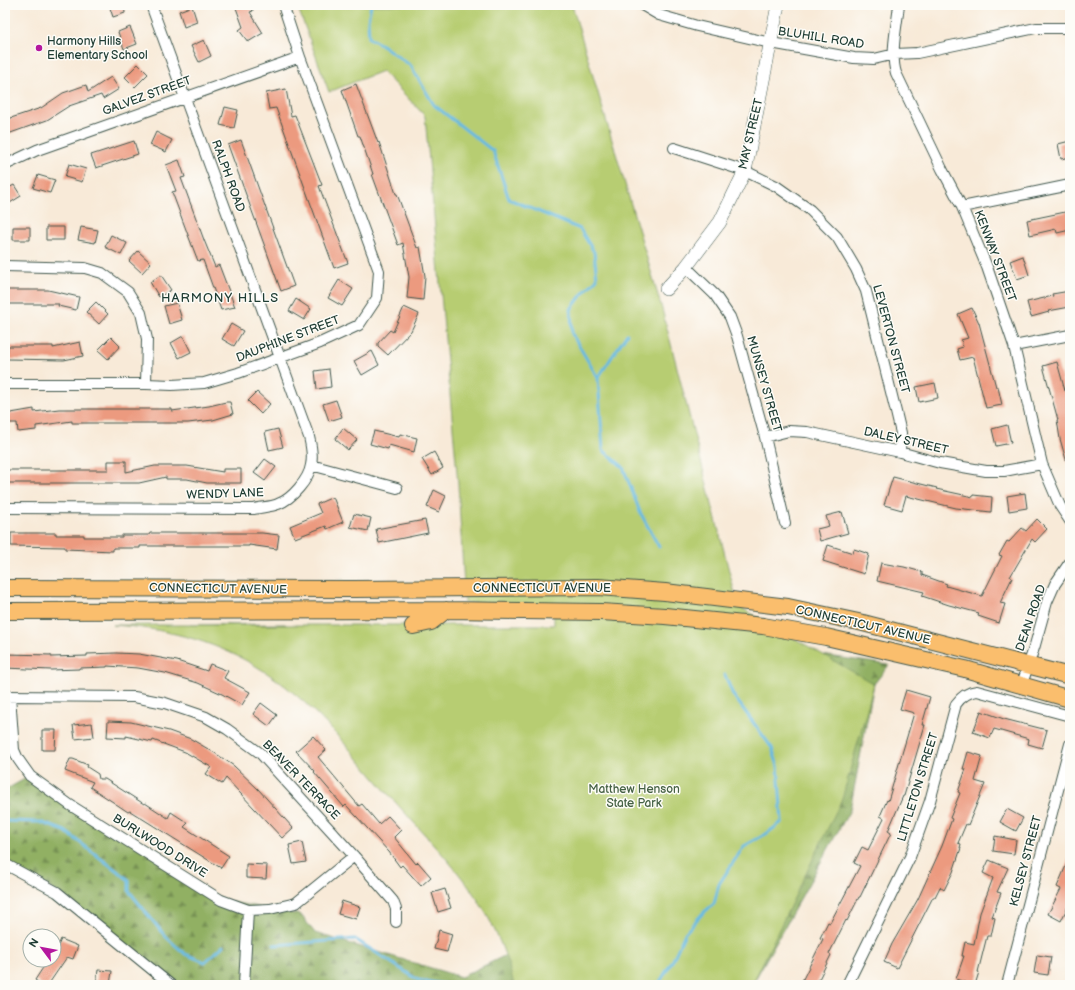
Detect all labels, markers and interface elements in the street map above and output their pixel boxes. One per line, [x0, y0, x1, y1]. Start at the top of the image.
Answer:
street label: BLUHILL ROAD [777, 24, 865, 52]
place label: Harmony Hills Elementary School [47, 34, 148, 63]
marker: Harmony Hills Elementary School [34, 43, 44, 53]
street label: GALVEZ STREET [100, 73, 194, 119]
street label: MAY STREET [736, 96, 767, 171]
street label: RALPH ROAD [208, 138, 248, 214]
street label: KENWAY STREET [971, 208, 1020, 305]
street label: LEVERTON STREET [869, 283, 913, 396]
district label: HARMONY HILLS [161, 290, 279, 306]
street label: DAUPHINE STREET [234, 312, 343, 366]
street label: MUNSEY STREET [743, 334, 785, 434]
street label: DALEY STREET [862, 424, 951, 458]
street label: WENDY LANE [186, 485, 264, 503]
street label: CONNECTICUT AVENUE [149, 580, 287, 598]
street label: CONNECTICUT AVENUE [473, 581, 611, 596]
street label: DEAN ROAD [1013, 582, 1050, 653]
street label: CONNECTICUT AVENUE [794, 602, 932, 648]
street label: LITTLETON STREET [894, 730, 942, 843]
street label: BEAVER TERRACE [259, 737, 343, 823]
park label: Matthew Henson State Park [588, 782, 680, 811]
street label: BURLWOOD DRIVE [110, 811, 210, 881]
street label: KELSEY STREET [1007, 813, 1046, 908]
north arrow [22, 928, 62, 968]
text: N [26, 936, 42, 950]

